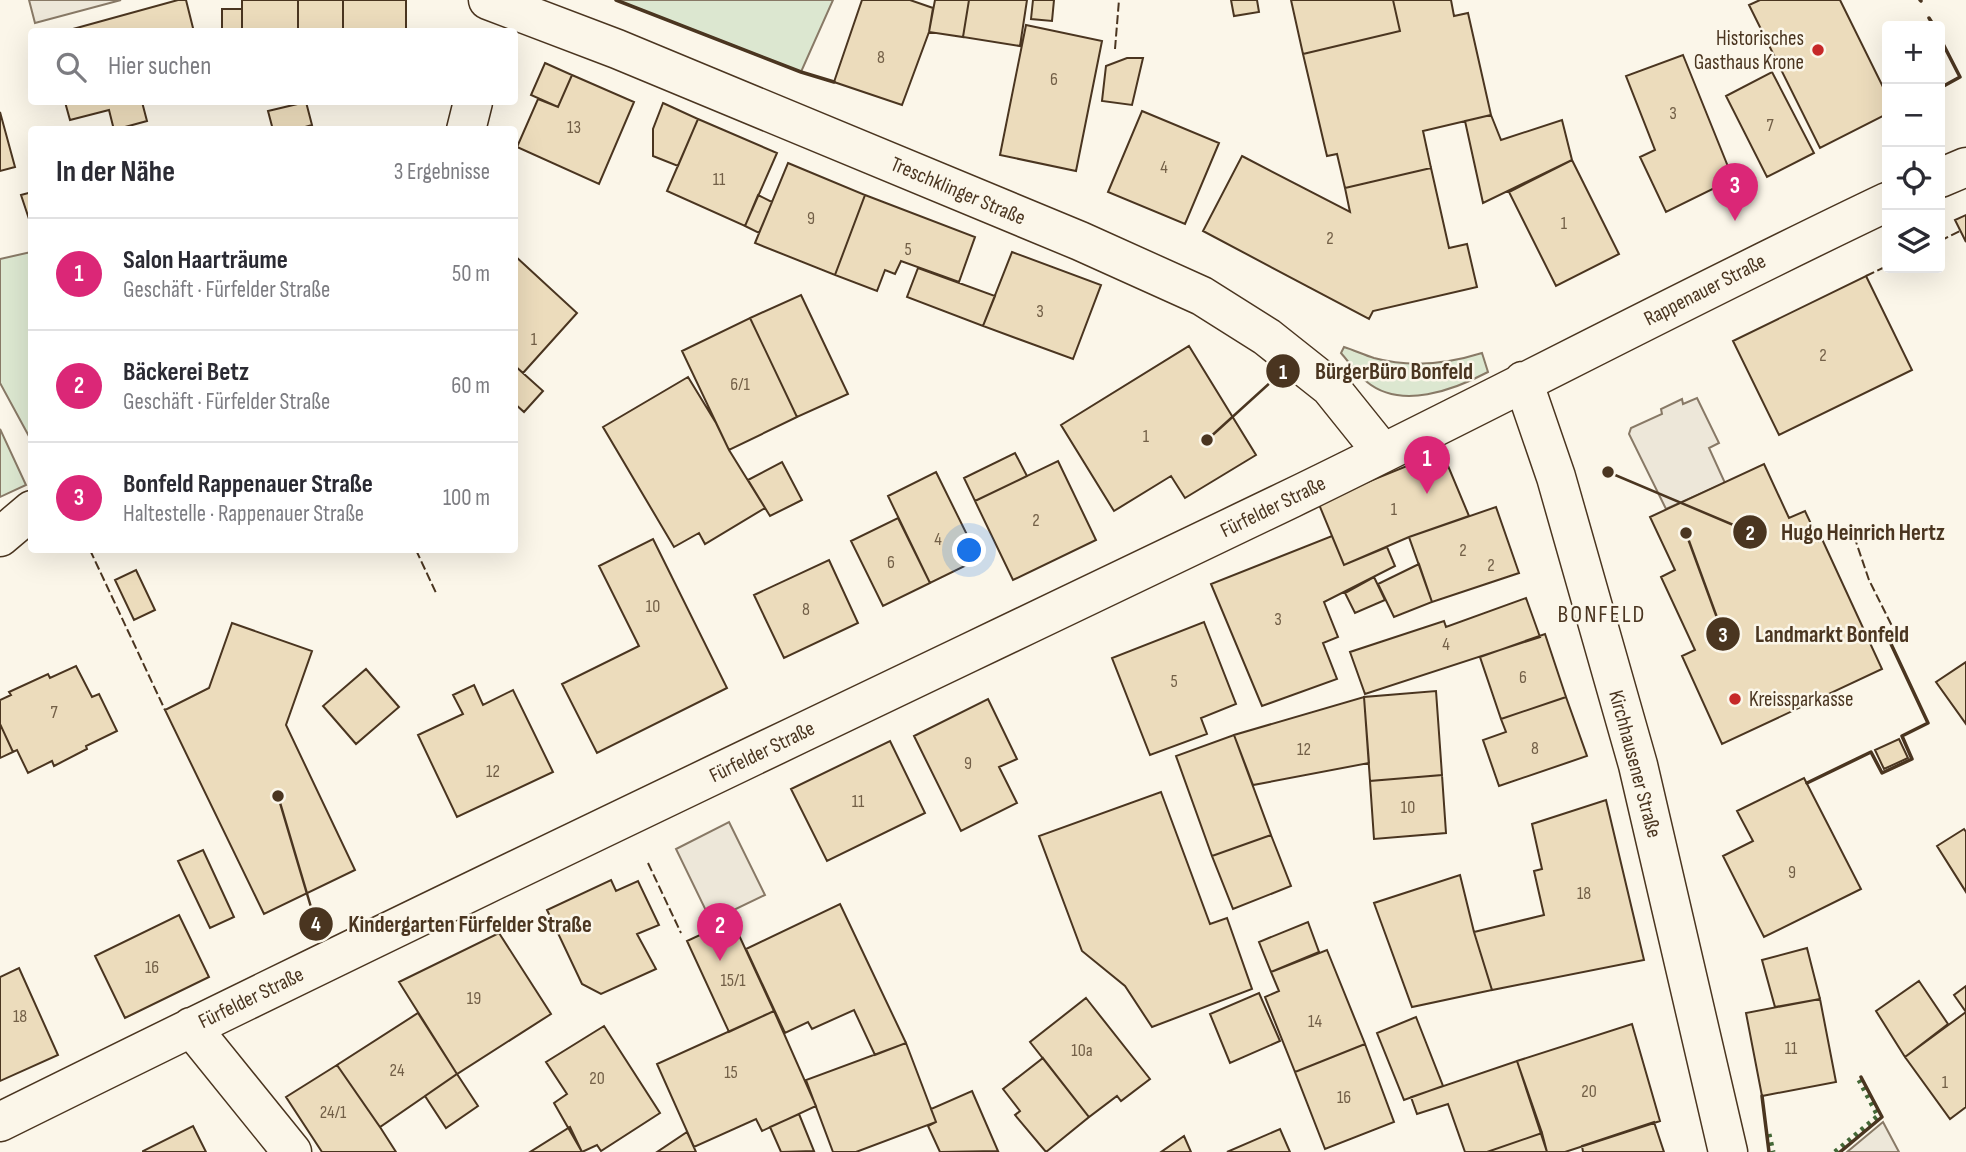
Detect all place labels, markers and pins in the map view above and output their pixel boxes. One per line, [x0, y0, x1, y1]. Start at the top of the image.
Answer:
place label: Historisches Gasthaus Krone [1694, 26, 1804, 75]
marker: Historisches Gasthaus Krone [1810, 42, 1826, 58]
pin: 3 [1712, 163, 1758, 221]
callout: BürgerBüro Bonfeld [1266, 349, 1487, 393]
pin: 1 [1404, 436, 1450, 494]
callout: Hugo Heinrich Hertz [1732, 510, 1959, 554]
callout: Landmarkt Bonfeld [1706, 612, 1923, 656]
place label: Kreissparkasse [1749, 687, 1853, 712]
marker: Kreissparkasse [1727, 691, 1743, 707]
callout: Kindergarten Fürfelder Straße [299, 902, 605, 946]
pin: 2 [697, 903, 743, 961]

